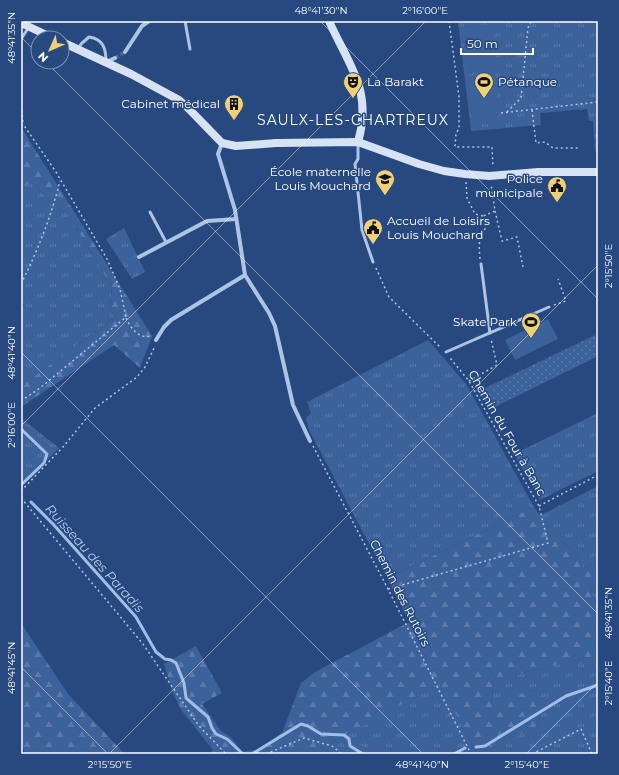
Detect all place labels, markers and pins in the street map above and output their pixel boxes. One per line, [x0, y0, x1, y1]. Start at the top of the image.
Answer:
theatre icon: La Barakt [342, 71, 364, 99]
sports icon: Pétanque [473, 71, 495, 99]
place label: La Barakt [367, 74, 424, 89]
place label: Pétanque [498, 74, 557, 89]
building icon: Cabinet médical [223, 93, 245, 121]
place label: Cabinet médical [121, 96, 220, 111]
place label: École maternelle Louis Mouchard [270, 164, 371, 193]
school or university icon: École maternelle Louis Mouchard [374, 168, 396, 196]
place label: Police municipale [475, 171, 543, 200]
public building icon: Police municipale [546, 175, 568, 203]
place label: Accueil de Loisirs Louis Mouchard [387, 213, 490, 242]
public building icon: Accueil de Loisirs Louis Mouchard [362, 217, 384, 245]
sports icon: Skate Park [520, 311, 542, 339]
place label: Skate Park [453, 314, 518, 329]

